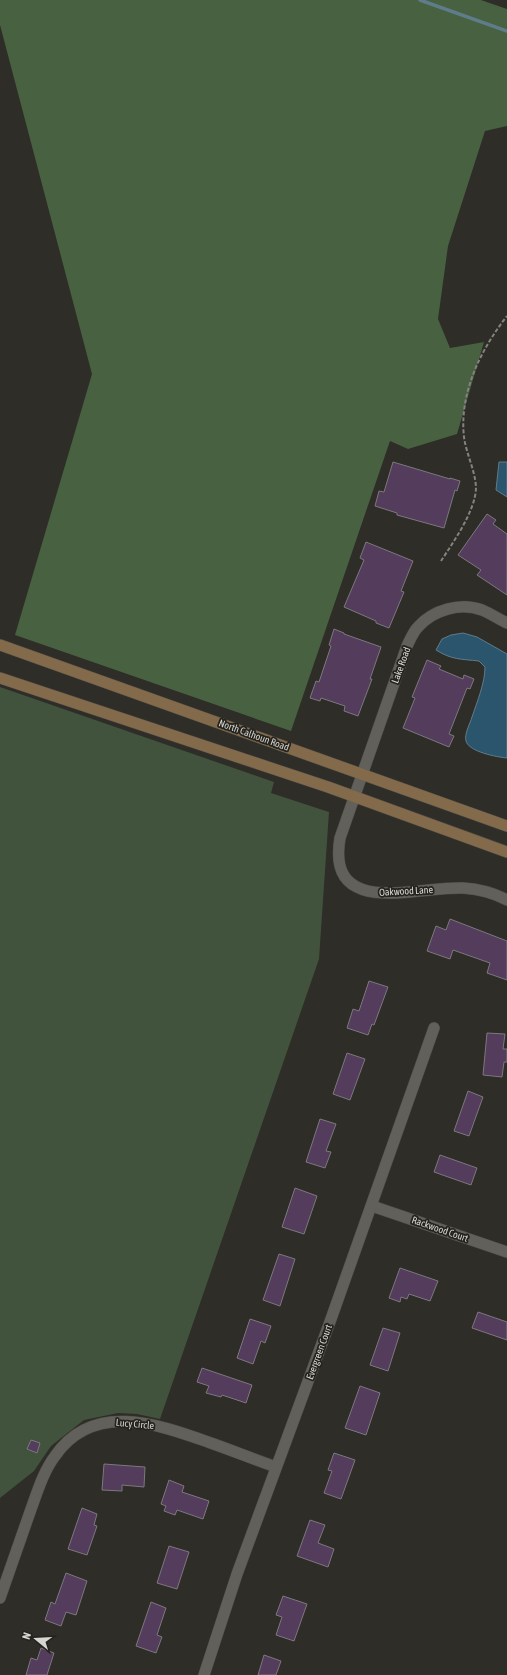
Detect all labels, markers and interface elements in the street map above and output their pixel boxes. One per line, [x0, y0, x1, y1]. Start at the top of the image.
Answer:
street label: Lake Road [389, 645, 413, 685]
street label: North Calhoun Road [217, 717, 291, 753]
street label: Oakwood Lane [379, 884, 434, 898]
street label: Rackwood Court [410, 1214, 470, 1244]
street label: Evergreen Court [304, 1323, 334, 1381]
street label: Lucy Circle [115, 1417, 155, 1431]
north arrow [16, 1619, 56, 1659]
text: N [20, 1631, 33, 1641]

